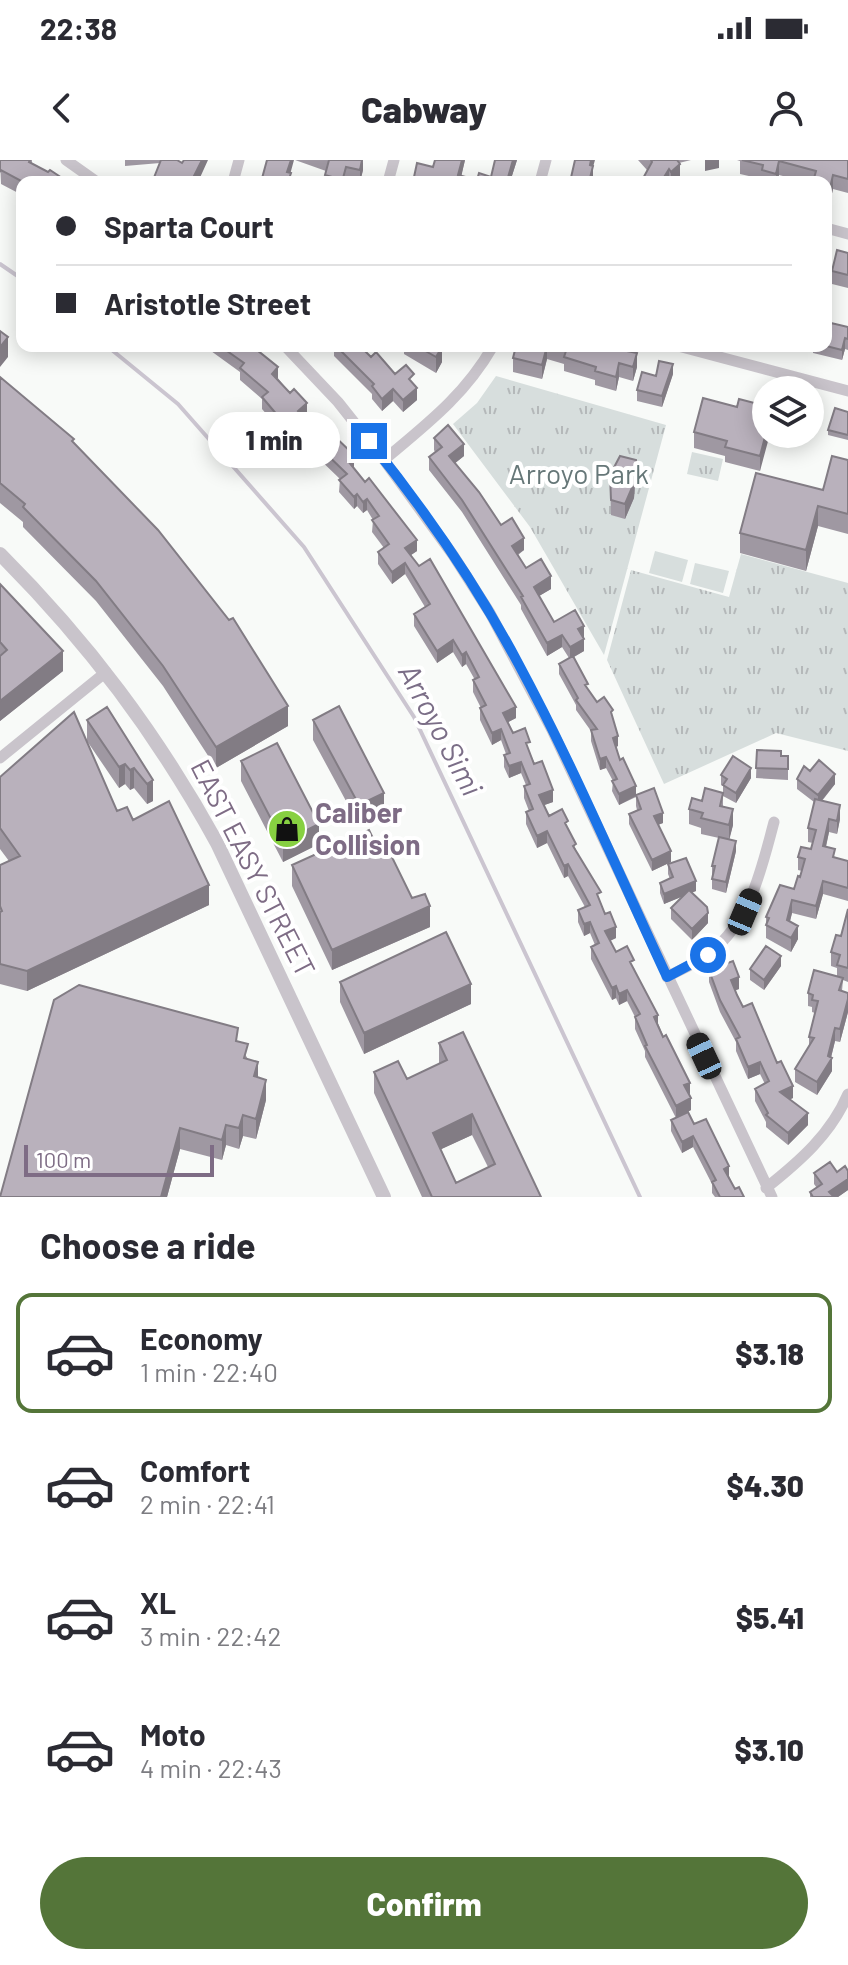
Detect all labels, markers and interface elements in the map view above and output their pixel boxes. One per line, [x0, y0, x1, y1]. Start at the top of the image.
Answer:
text: 22:38 [40, 10, 117, 46]
icon: back [40, 86, 84, 130]
icon: person [764, 86, 808, 130]
text: Cabway [361, 87, 487, 130]
text: Sparta Court [104, 208, 274, 244]
text: Aristotle Street [104, 285, 311, 321]
map controls [752, 376, 824, 448]
button: layers [752, 376, 824, 448]
callout: 1 min [209, 413, 341, 469]
route end [351, 423, 387, 459]
text: 1 min [245, 424, 303, 455]
park label: Arroyo Park [509, 456, 649, 490]
water label: Arroyo Simi [392, 657, 492, 802]
street label: EAST EASY STREET [184, 753, 323, 982]
place label: Caliber Collision [315, 795, 421, 861]
shop icon: Caliber Collision [266, 808, 308, 850]
car [725, 885, 765, 939]
route start [690, 937, 726, 973]
car [683, 1029, 725, 1083]
scale bar [24, 1141, 214, 1177]
text: 100 m [36, 1146, 91, 1172]
text: Choose a ride [40, 1223, 256, 1266]
icon: car [44, 1317, 116, 1389]
text: Economy [140, 1320, 263, 1356]
text: $3.18 [735, 1335, 804, 1371]
text: 1 min · 22:40 [140, 1356, 278, 1387]
icon: car [44, 1449, 116, 1521]
text: Comfort [140, 1452, 250, 1488]
text: $4.30 [726, 1467, 804, 1503]
text: 2 min · 22:41 [140, 1488, 275, 1519]
icon: car [44, 1581, 116, 1653]
text: XL [140, 1584, 176, 1620]
text: $5.41 [736, 1599, 804, 1635]
text: 3 min · 22:42 [140, 1620, 282, 1651]
icon: car [44, 1713, 116, 1785]
text: Moto [140, 1716, 206, 1752]
text: $3.10 [734, 1731, 804, 1767]
text: 4 min · 22:43 [140, 1752, 282, 1783]
button: Confirm [40, 1857, 808, 1949]

